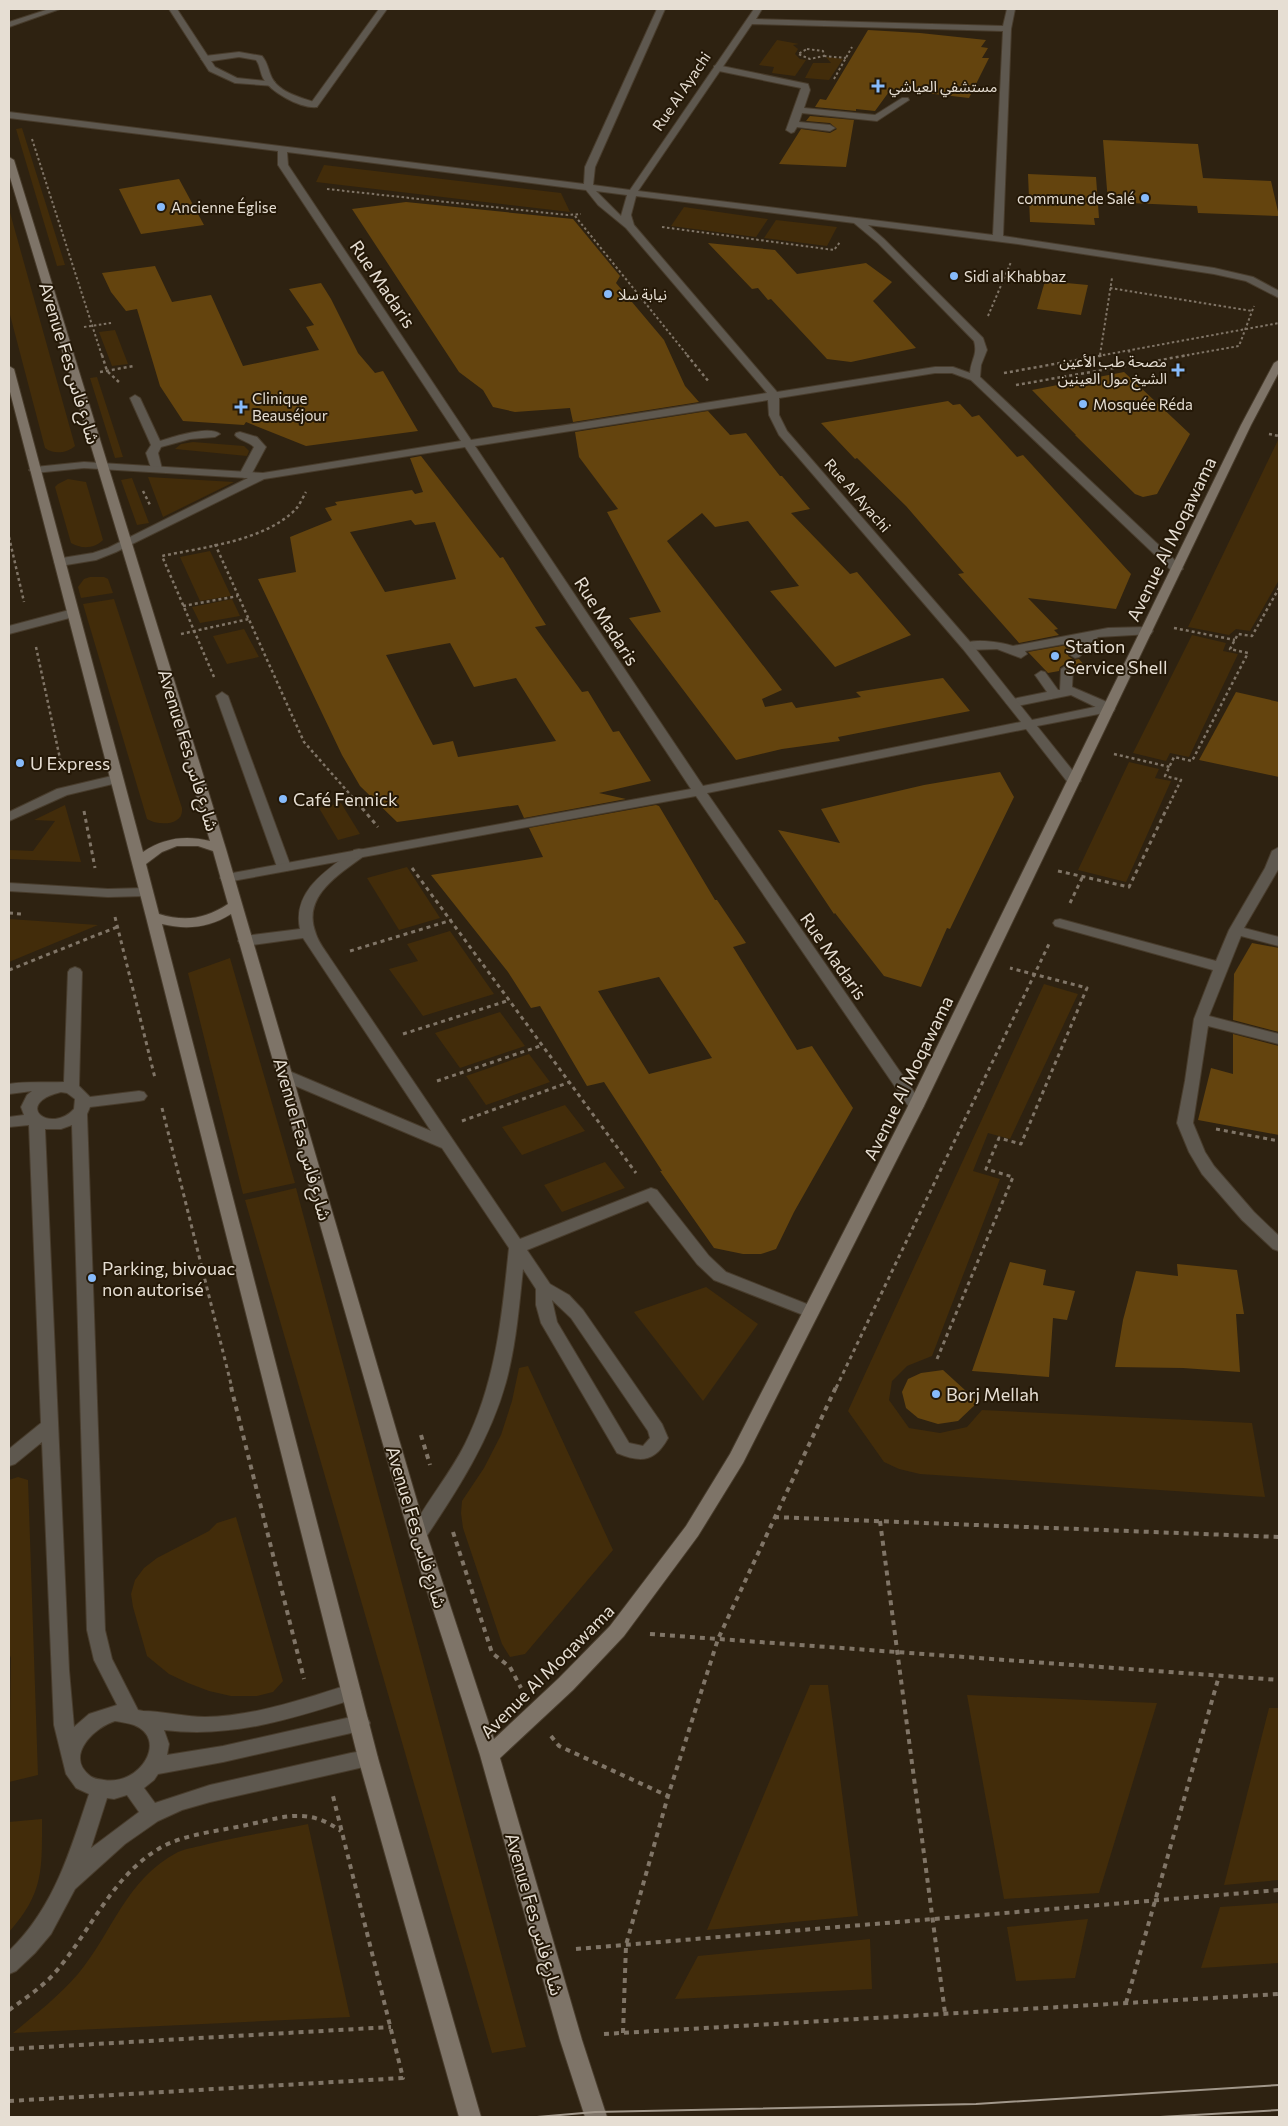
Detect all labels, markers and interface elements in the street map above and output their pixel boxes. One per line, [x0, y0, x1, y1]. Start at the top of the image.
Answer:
street label: Rue Al Ayachi [648, 48, 714, 134]
place label: مستشفي العياشي [889, 77, 997, 98]
marker: مستشفي العياشي [871, 79, 885, 93]
place label: commune de Salé [1017, 189, 1135, 207]
marker: commune de Salé [1139, 192, 1151, 204]
place label: Ancienne Église [171, 197, 277, 216]
marker: Ancienne Église [155, 201, 167, 213]
street label: Rue Madaris [346, 236, 420, 332]
place label: Sidi al Khabbaz [964, 267, 1066, 285]
marker: Sidi al Khabbaz [948, 270, 960, 282]
street label: Avenue Fes شارع فاس [31, 279, 105, 448]
place label: نيابة سلا [618, 285, 667, 303]
marker: نيابة سلا [602, 288, 614, 300]
place label: مصحة طب الأعين الشيخ مول العينين [1058, 352, 1167, 391]
marker: مصحة طب الأعين الشيخ مول العينين [1171, 363, 1185, 377]
place label: Clinique Beauséjour [252, 389, 328, 424]
place label: Mosquée Réda [1093, 395, 1193, 413]
marker: Mosquée Réda [1077, 398, 1089, 410]
marker: Clinique Beauséjour [234, 400, 248, 414]
street label: Avenue Al Moqawama [1122, 453, 1220, 625]
street label: Rue Al Ayachi [821, 455, 895, 535]
street label: Rue Madaris [570, 573, 644, 669]
place label: Station Service Shell [1065, 635, 1167, 678]
marker: Station Service Shell [1049, 650, 1061, 662]
street label: Avenue Fes شارع فاس [150, 666, 224, 835]
place label: U Express [30, 752, 110, 774]
marker: U Express [14, 757, 26, 769]
place label: Café Fennick [293, 788, 398, 810]
marker: Café Fennick [277, 793, 289, 805]
street label: Rue Madaris [796, 908, 872, 1004]
street label: Avenue Al Moqawama [859, 992, 957, 1164]
street label: Avenue Fes شارع فاس [265, 1055, 337, 1224]
place label: Parking, bivouac non autorisé [102, 1257, 235, 1300]
marker: Parking, bivouac non autorisé [86, 1272, 98, 1284]
place label: Borj Mellah [946, 1383, 1039, 1405]
marker: Borj Mellah [930, 1388, 942, 1400]
street label: Avenue Fes شارع فاس [378, 1443, 452, 1612]
street label: Avenue Al Moqawama [475, 1599, 619, 1743]
street label: Avenue Fes شارع فاس [497, 1830, 569, 1999]

